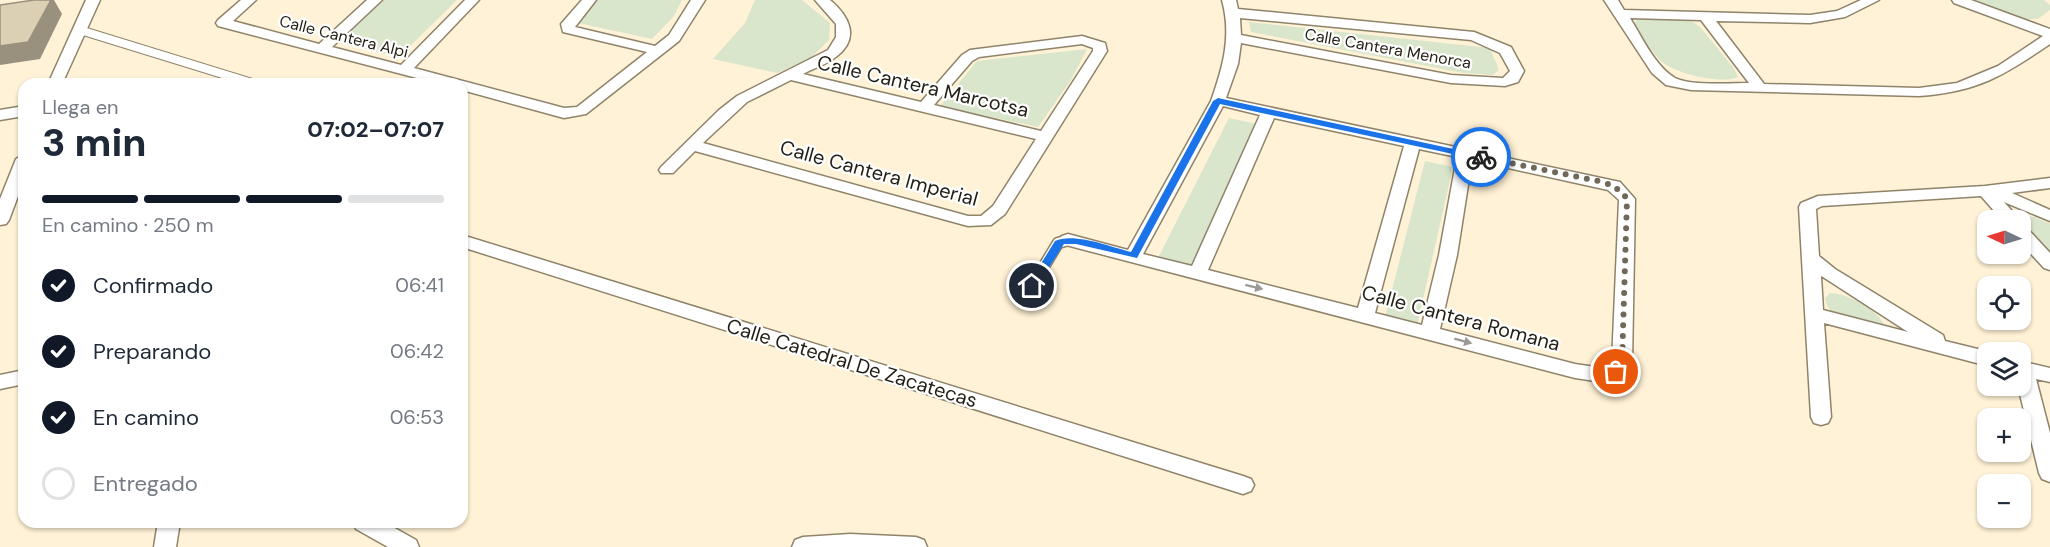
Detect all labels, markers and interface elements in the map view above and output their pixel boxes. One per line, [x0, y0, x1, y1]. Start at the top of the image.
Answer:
street label: Calle Cantera Alpi [277, 10, 411, 63]
street label: Calle Cantera Menorca [1303, 24, 1473, 73]
street label: Calle Cantera Marcotsa [815, 49, 1031, 123]
text: Llega en [42, 94, 119, 120]
text: 07:02–07:07 [307, 115, 444, 144]
text: 3 min [42, 117, 147, 168]
courier [1451, 127, 1511, 187]
street label: Calle Cantera Imperial [777, 134, 981, 212]
icon: bike [1465, 141, 1498, 174]
north arrow [1977, 210, 2031, 264]
map controls [1977, 210, 2031, 528]
text: En camino · 250 m [42, 212, 214, 238]
pin [1006, 260, 1057, 311]
icon: check [42, 269, 75, 302]
icon: home [1015, 269, 1048, 302]
text: Confirmado [93, 271, 213, 300]
text: 06:41 [395, 272, 444, 298]
button: locate [1977, 276, 2031, 330]
street label: Calle Cantera Romana [1359, 279, 1563, 357]
one-way arrow [1245, 283, 1263, 293]
street label: Calle Catedral De Zacatecas [724, 312, 980, 414]
icon: check [42, 335, 75, 368]
text: Preparando [93, 337, 211, 366]
one-way arrow [1454, 337, 1472, 347]
text: 06:42 [390, 338, 444, 364]
button: layers [1977, 342, 2031, 396]
pin [1590, 346, 1641, 397]
icon: bag [1599, 355, 1632, 388]
icon: check [42, 401, 75, 434]
text: En camino [93, 403, 199, 432]
text: 06:53 [390, 404, 444, 430]
button: + [1977, 408, 2031, 462]
text: Entregado [93, 469, 198, 498]
button: − [1977, 474, 2031, 528]

